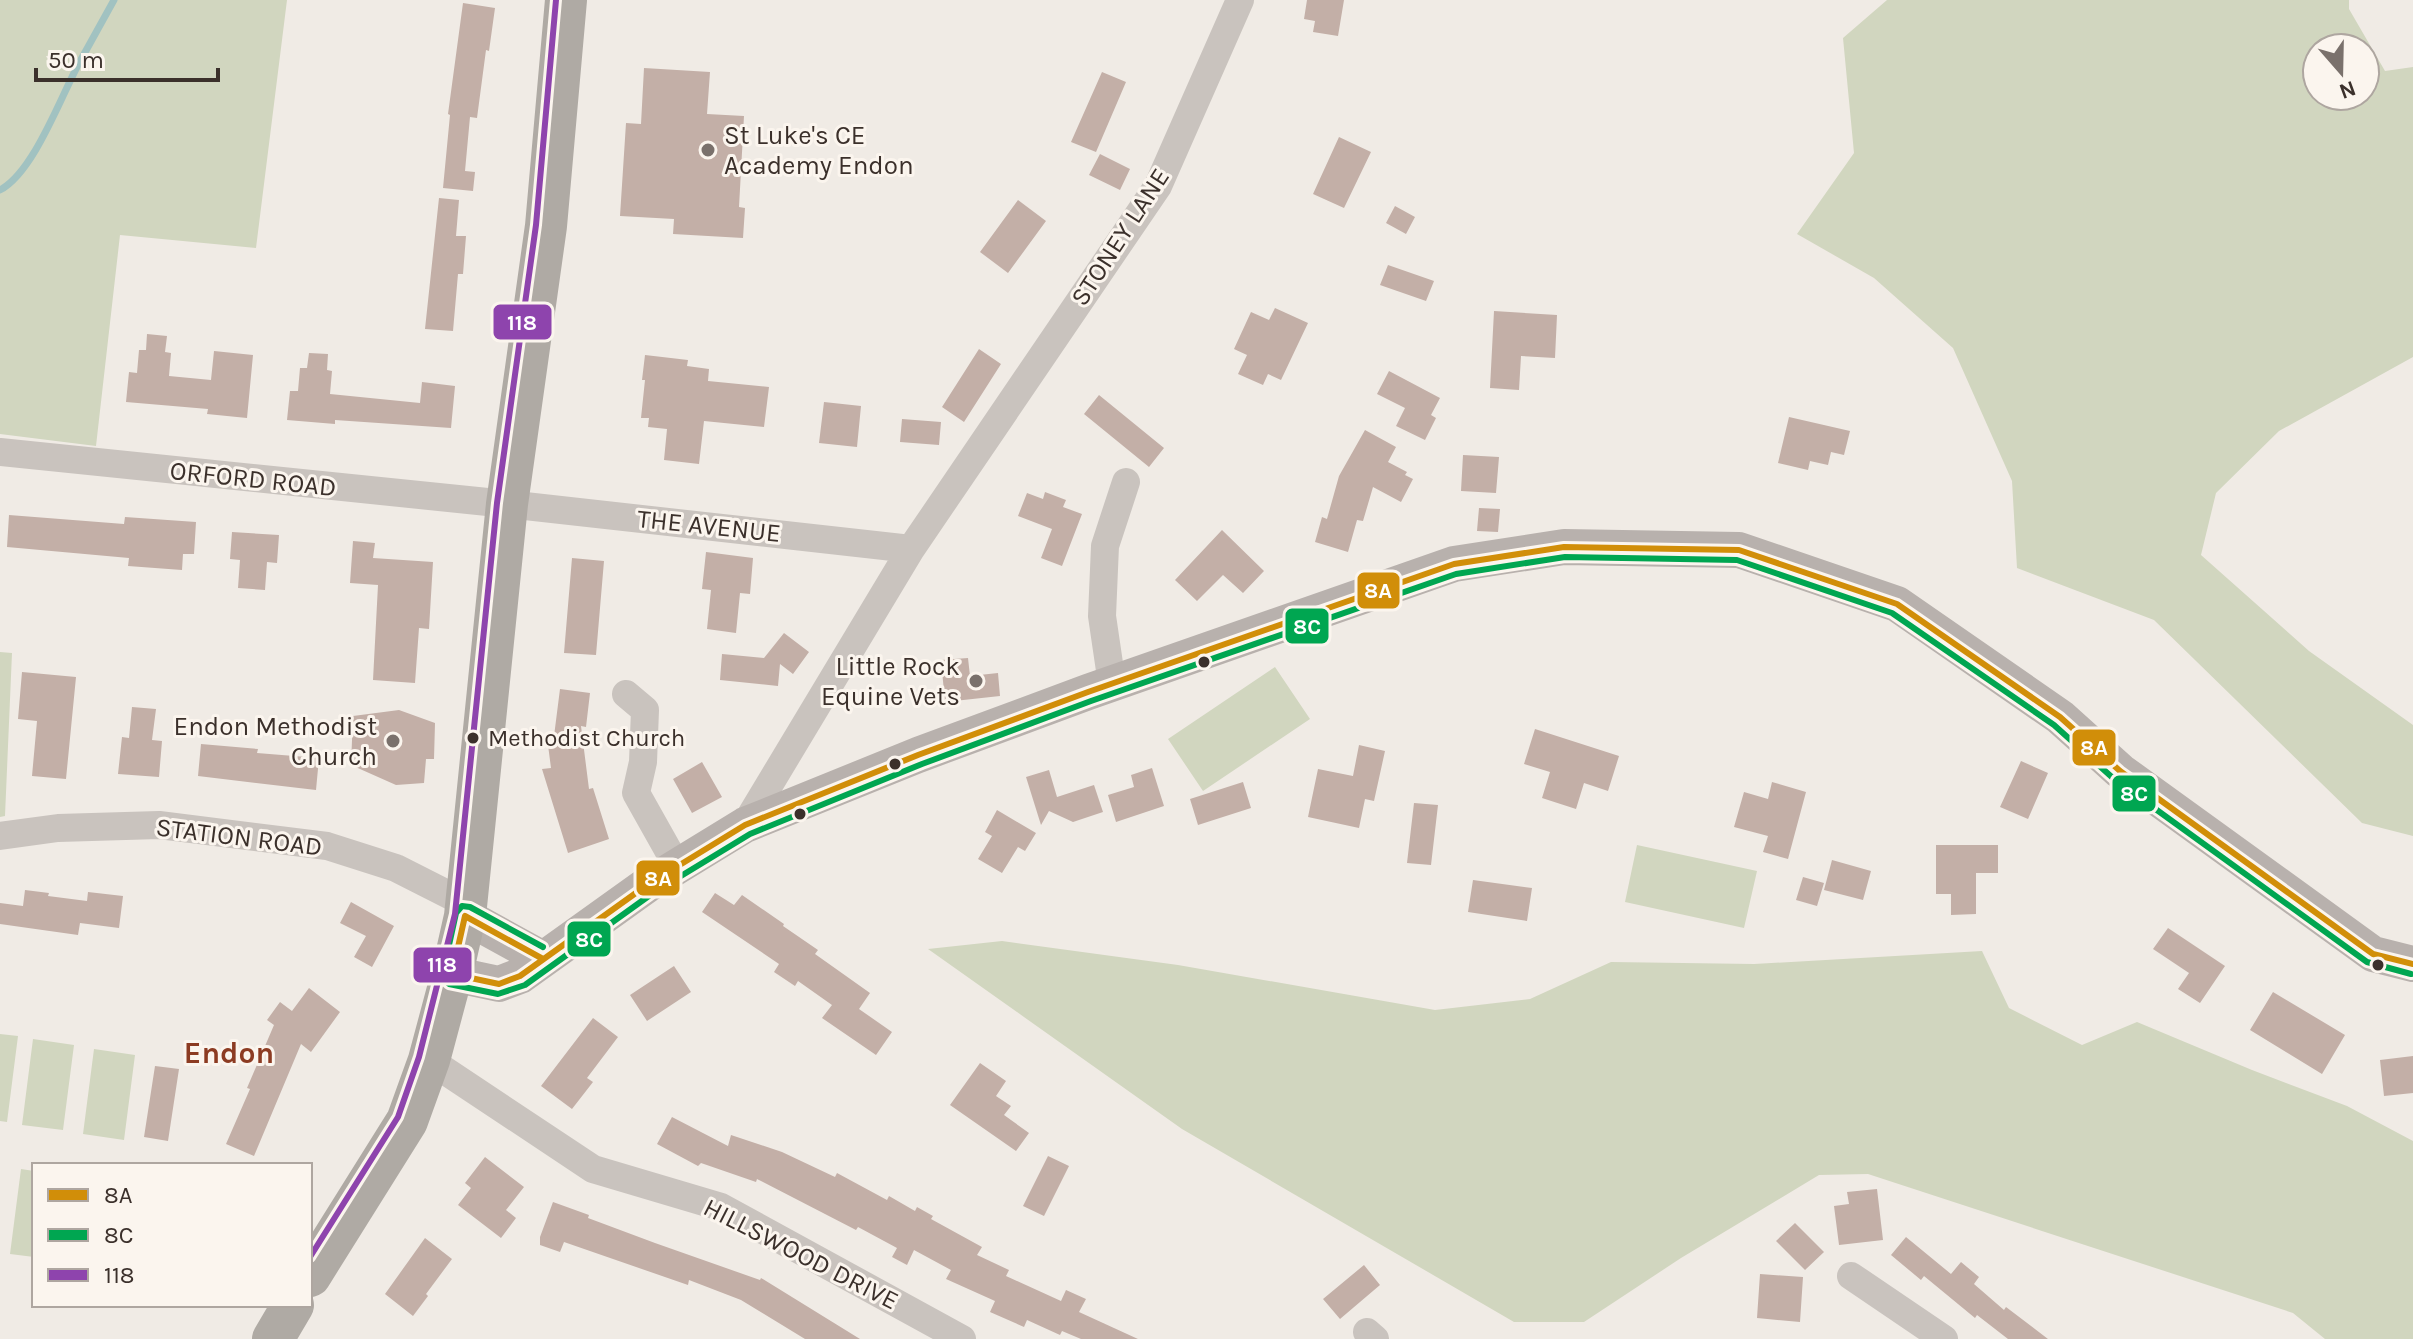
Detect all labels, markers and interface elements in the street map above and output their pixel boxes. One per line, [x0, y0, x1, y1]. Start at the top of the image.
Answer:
scale bar [36, 32, 218, 82]
north arrow [2301, 32, 2381, 112]
text: 50 m [48, 46, 104, 74]
text: N [2336, 75, 2359, 105]
place label: St Luke's CE Academy Endon [724, 120, 914, 181]
marker: St Luke's CE Academy Endon [699, 141, 717, 159]
street label: STONEY LANE [1064, 162, 1176, 312]
line badge: 118 [492, 303, 553, 341]
text: 118 [507, 310, 537, 336]
street label: ORFORD ROAD [168, 455, 338, 503]
street label: THE AVENUE [636, 503, 782, 549]
line badge: 8A [1356, 571, 1401, 610]
text: 8A [1364, 578, 1392, 604]
line badge: 8C [1284, 607, 1330, 645]
text: 8C [1293, 614, 1321, 640]
place label: Little Rock Equine Vets [821, 651, 960, 712]
unlabelled marker [1196, 654, 1212, 670]
marker: Little Rock Equine Vets [967, 672, 985, 690]
place label: Endon Methodist Church [174, 711, 377, 772]
place label: Methodist Church [488, 724, 685, 752]
line badge: 8A [2071, 728, 2117, 767]
marker: Methodist Church [465, 730, 481, 746]
marker: Endon Methodist Church [384, 732, 402, 750]
text: 8A [2080, 735, 2108, 761]
unlabelled marker [887, 756, 903, 772]
line badge: 8C [2111, 774, 2157, 813]
text: 8C [2120, 781, 2148, 807]
unlabelled marker [792, 806, 808, 822]
street label: STATION ROAD [154, 811, 324, 863]
line badge: 8A [635, 859, 681, 897]
text: 8A [644, 866, 672, 892]
line badge: 8C [566, 920, 612, 958]
text: 8C [575, 927, 603, 953]
line badge: 118 [412, 946, 473, 984]
text: 118 [427, 952, 457, 978]
unlabelled marker [2370, 957, 2386, 973]
district label: Endon [184, 1035, 274, 1071]
legend [32, 1163, 312, 1307]
text: 8A [104, 1181, 133, 1209]
street label: HILLSWOOD DRIVE [698, 1192, 904, 1316]
text: 8C [104, 1221, 133, 1249]
text: 118 [104, 1261, 135, 1289]

